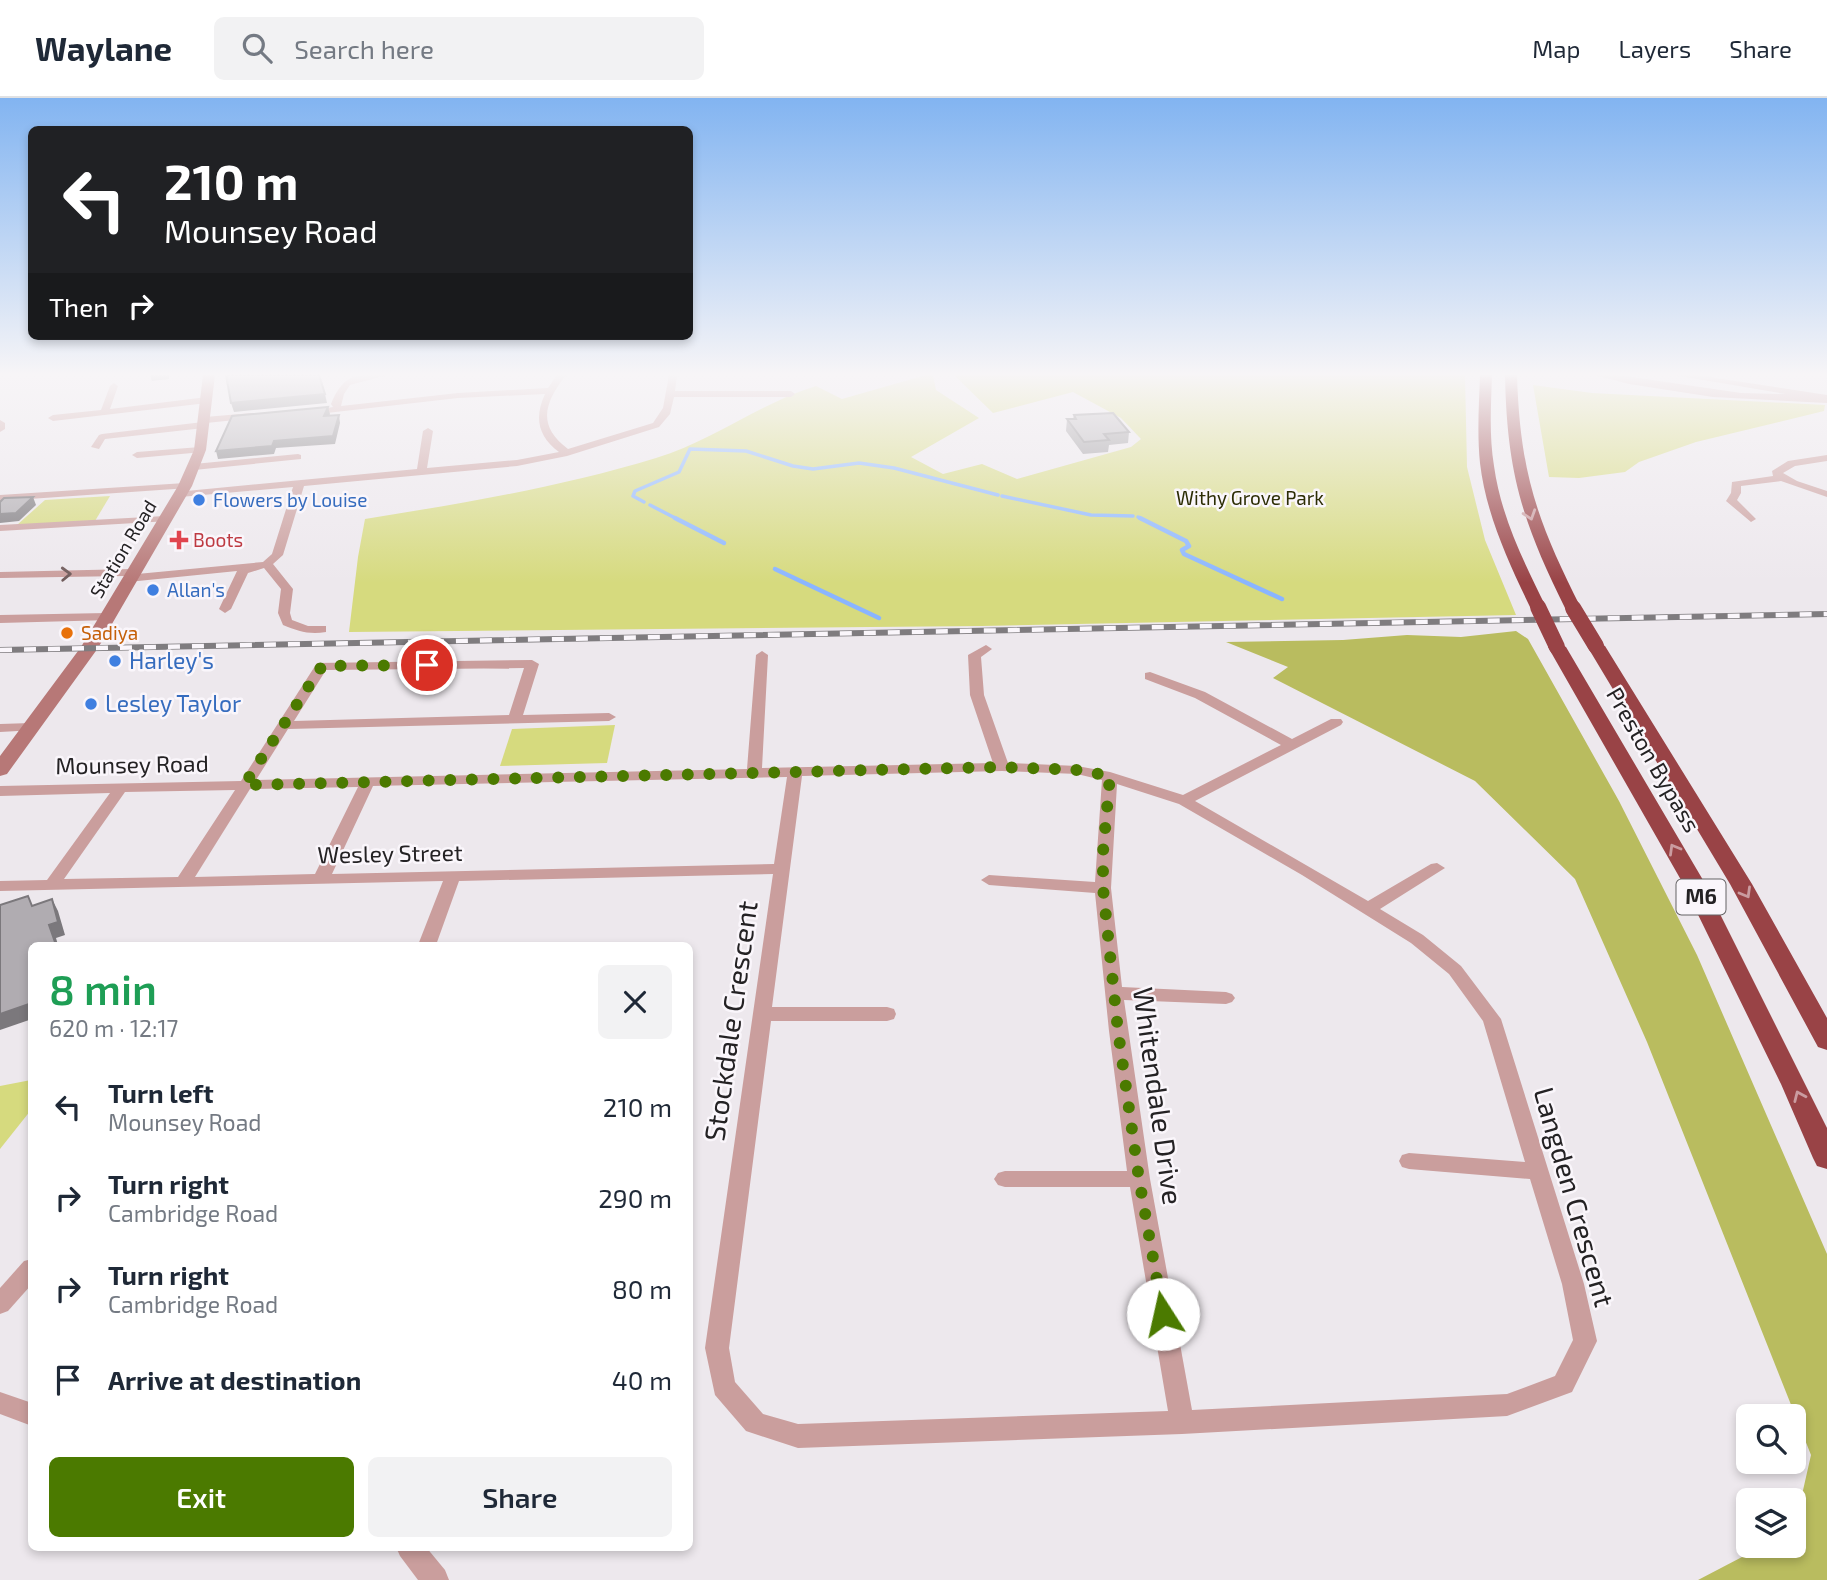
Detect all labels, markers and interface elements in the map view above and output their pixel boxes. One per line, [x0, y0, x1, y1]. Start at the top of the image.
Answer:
search box [214, 17, 704, 80]
text: Waylane [35, 28, 172, 68]
icon: search [238, 29, 276, 67]
text: Search here [294, 33, 434, 64]
text: Map [1532, 34, 1580, 63]
text: Layers [1618, 34, 1691, 63]
text: Share [1729, 34, 1792, 63]
text: 210 m [164, 151, 298, 210]
icon: left [49, 154, 140, 245]
text: Mounsey Road [164, 211, 377, 249]
icon: right [122, 287, 160, 325]
text: Then [49, 291, 108, 322]
park label: Withy Grove Park [1176, 486, 1324, 509]
place label: Flowers by Louise [213, 488, 367, 511]
marker: Flowers by Louise [191, 492, 207, 508]
street label: Station Road [84, 496, 161, 602]
one-way arrow [1522, 508, 1537, 520]
place label: Boots [193, 528, 243, 551]
marker: Boots [171, 532, 187, 548]
one-way arrow [61, 566, 72, 581]
place label: Allan's [167, 578, 225, 601]
marker: Allan's [145, 582, 161, 598]
place label: Sadiya [81, 621, 138, 644]
marker: Sadiya [59, 625, 75, 641]
pin [397, 635, 457, 695]
place label: Harley's [129, 646, 214, 674]
icon: arrive [408, 646, 446, 684]
marker: Harley's [107, 653, 123, 669]
street label: Preston Bypass [1601, 682, 1707, 837]
place label: Lesley Taylor [105, 689, 241, 717]
marker: Lesley Taylor [83, 696, 99, 712]
street label: Mounsey Road [55, 749, 209, 779]
street label: Wesley Street [317, 838, 463, 868]
one-way arrow [1669, 844, 1682, 856]
road number: M6 [1676, 880, 1726, 914]
one-way arrow [1738, 886, 1751, 898]
street label: Stockdale Crescent [696, 899, 764, 1143]
text: 8 min [49, 963, 157, 1013]
button: close [598, 965, 672, 1039]
street label: Whitendale Drive [1127, 985, 1191, 1207]
text: 620 m · 12:17 [49, 1014, 178, 1042]
text: Turn left [108, 1077, 214, 1108]
street label: Langden Crescent [1527, 1083, 1623, 1310]
icon: left [49, 1088, 87, 1126]
one-way arrow [1793, 1090, 1807, 1103]
text: 210 m [603, 1091, 672, 1122]
text: Mounsey Road [108, 1108, 261, 1136]
text: Turn right [108, 1168, 229, 1199]
icon: right [49, 1179, 87, 1217]
text: 290 m [598, 1182, 672, 1213]
text: Cambridge Road [108, 1199, 278, 1227]
text: Turn right [108, 1259, 229, 1290]
icon: right [49, 1270, 87, 1308]
text: 80 m [612, 1273, 672, 1304]
position arrow [1126, 1277, 1200, 1351]
text: Cambridge Road [108, 1290, 278, 1318]
icon: arrive [49, 1361, 87, 1399]
text: Arrive at destination [108, 1364, 361, 1395]
text: 40 m [612, 1364, 672, 1395]
map controls [1736, 1404, 1806, 1558]
button: search [1736, 1404, 1806, 1474]
button: Exit [49, 1457, 354, 1537]
button: Share [368, 1457, 672, 1537]
button: layers [1736, 1488, 1806, 1558]

